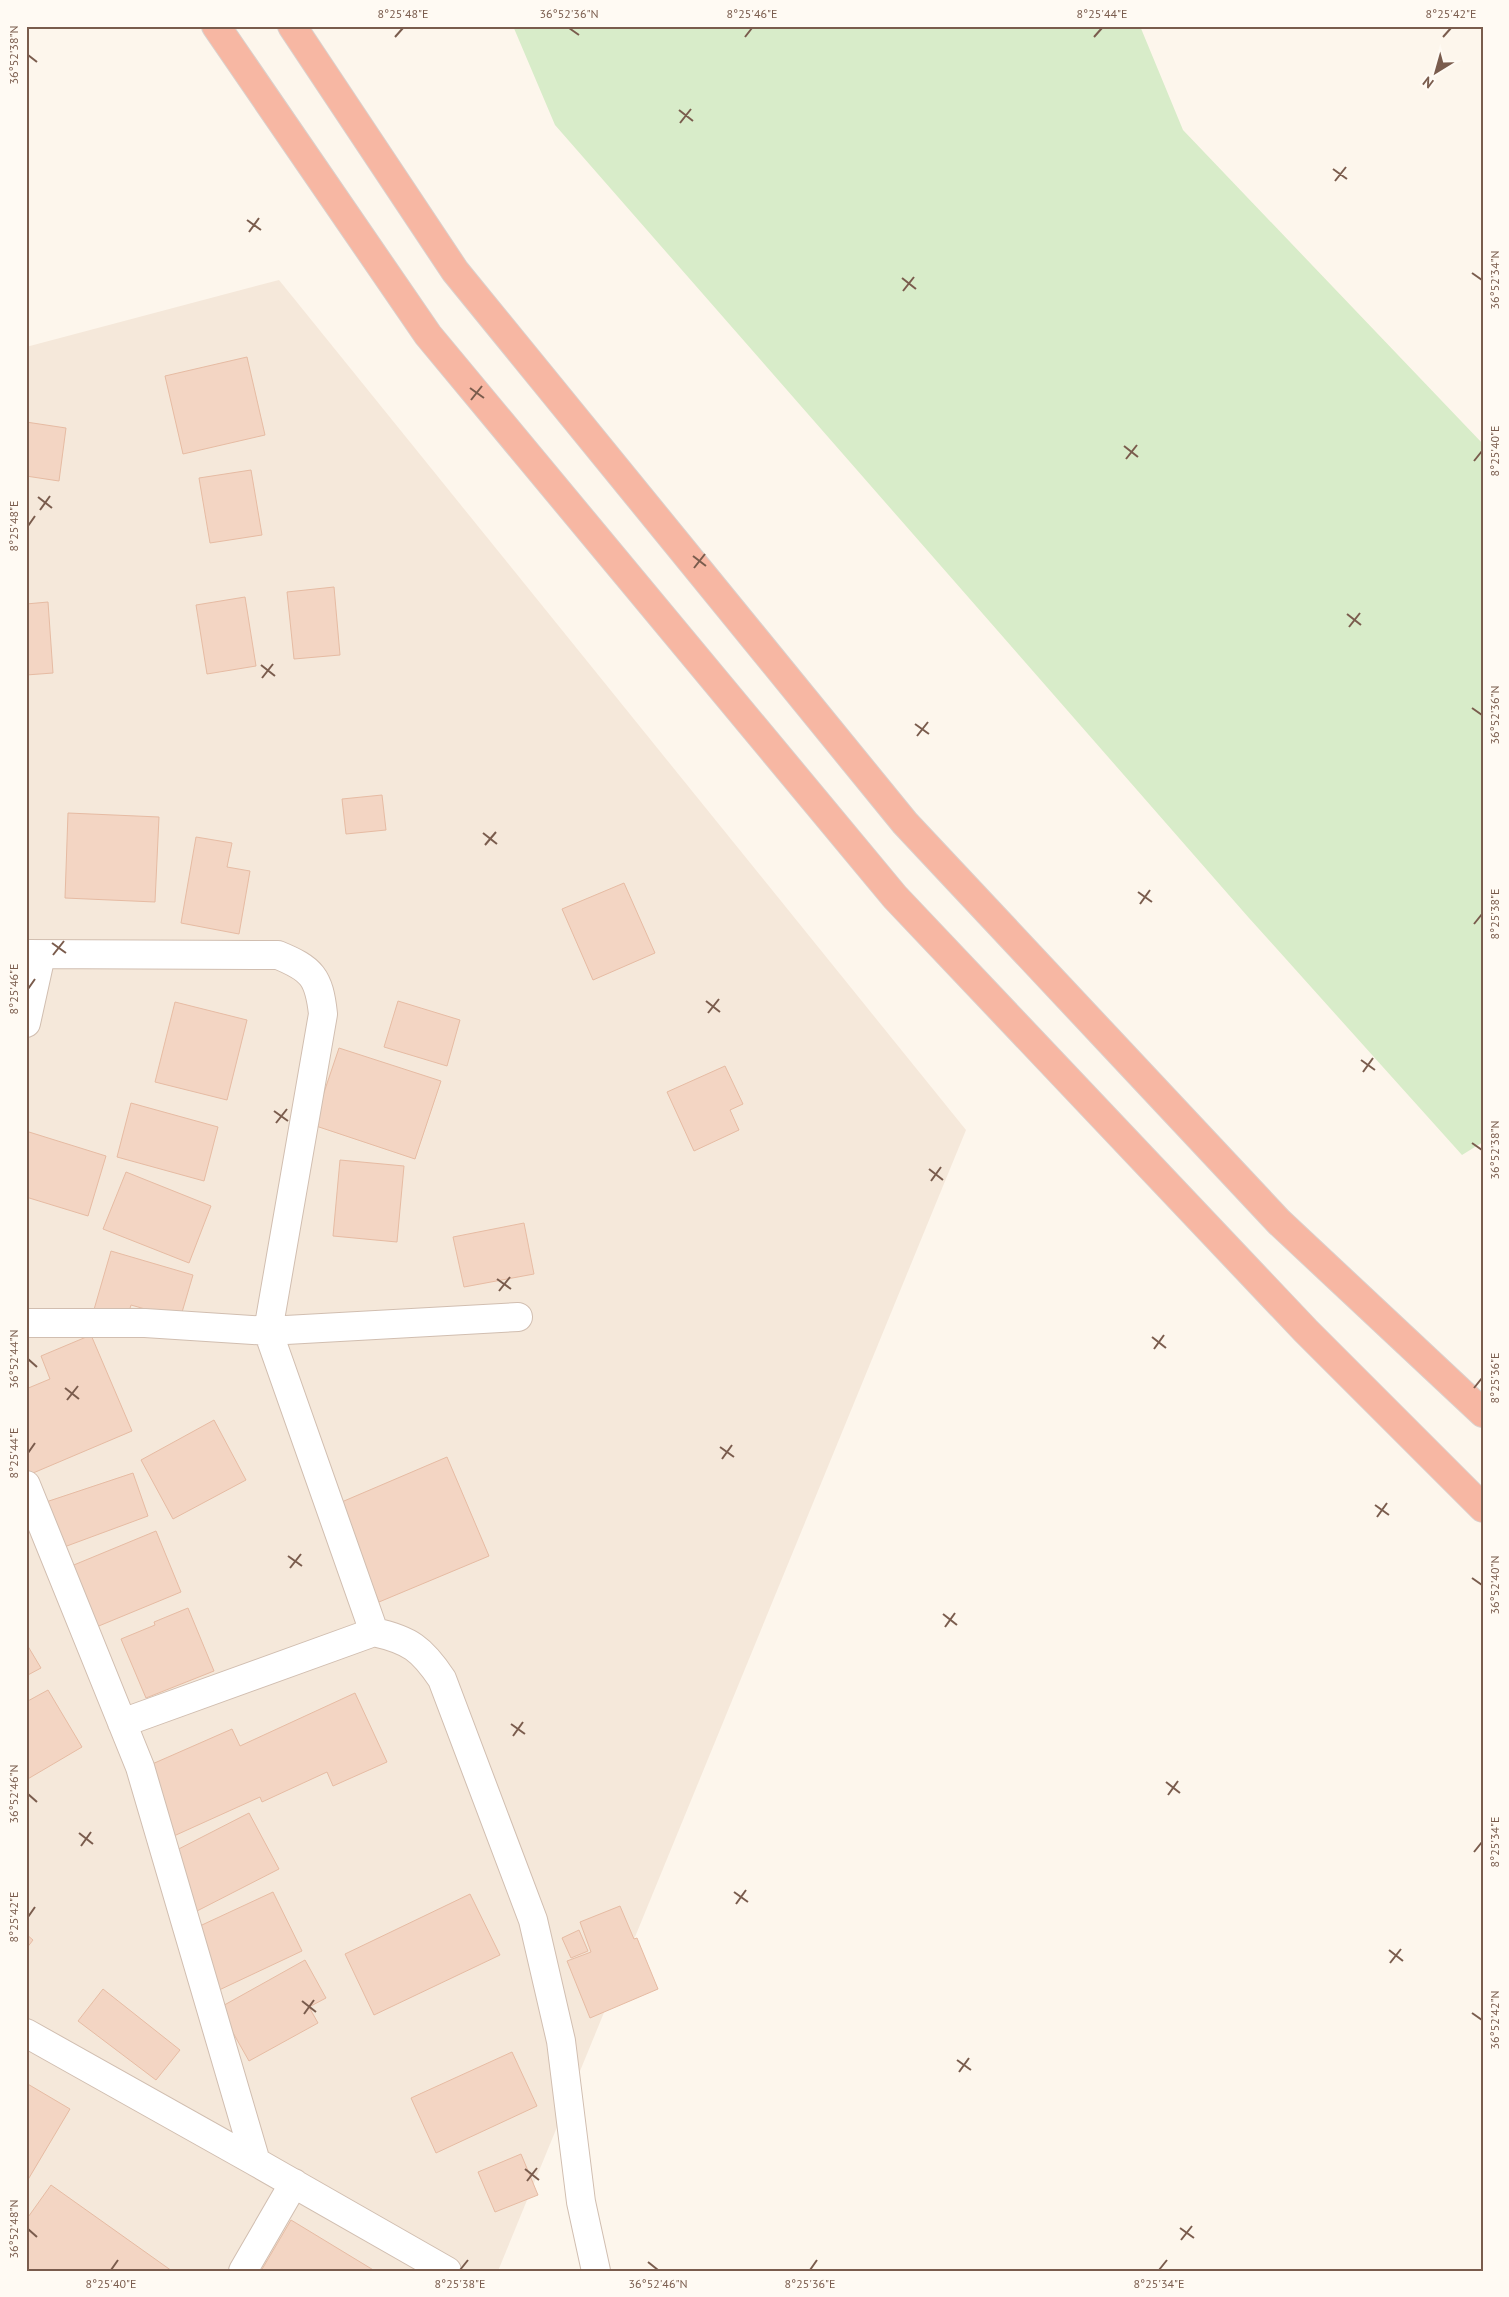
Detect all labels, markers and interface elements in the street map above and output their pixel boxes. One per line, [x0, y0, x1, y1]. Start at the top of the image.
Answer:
text: 8°25'48"E [378, 6, 428, 21]
text: 36°52'36"N [539, 6, 599, 21]
text: 8°25'46"E [727, 6, 777, 21]
text: 8°25'44"E [1077, 6, 1127, 21]
text: 8°25'42"E [1426, 6, 1476, 21]
text: 36°52'38"N [6, 25, 21, 85]
north arrow [1412, 48, 1462, 98]
text: N [1419, 72, 1437, 92]
text: 36°52'34"N [1487, 250, 1502, 310]
text: 8°25'40"E [1487, 426, 1502, 476]
text: 8°25'48"E [6, 501, 21, 551]
text: 36°52'36"N [1487, 685, 1502, 745]
text: 8°25'38"E [1487, 889, 1502, 939]
text: 8°25'46"E [6, 964, 21, 1014]
text: 36°52'38"N [1487, 1120, 1502, 1180]
text: 36°52'44"N [6, 1329, 21, 1389]
text: 8°25'36"E [1487, 1353, 1502, 1403]
text: 8°25'44"E [6, 1428, 21, 1478]
text: 36°52'40"N [1487, 1555, 1502, 1615]
text: 36°52'46"N [6, 1764, 21, 1824]
text: 8°25'34"E [1487, 1817, 1502, 1867]
text: 8°25'42"E [6, 1892, 21, 1942]
text: 36°52'42"N [1487, 1990, 1502, 2050]
text: 36°52'48"N [6, 2199, 21, 2259]
text: 8°25'40"E [86, 2276, 136, 2291]
text: 8°25'38"E [435, 2276, 485, 2291]
text: 36°52'46"N [628, 2276, 688, 2291]
text: 8°25'36"E [785, 2276, 835, 2291]
text: 8°25'34"E [1134, 2276, 1184, 2291]

